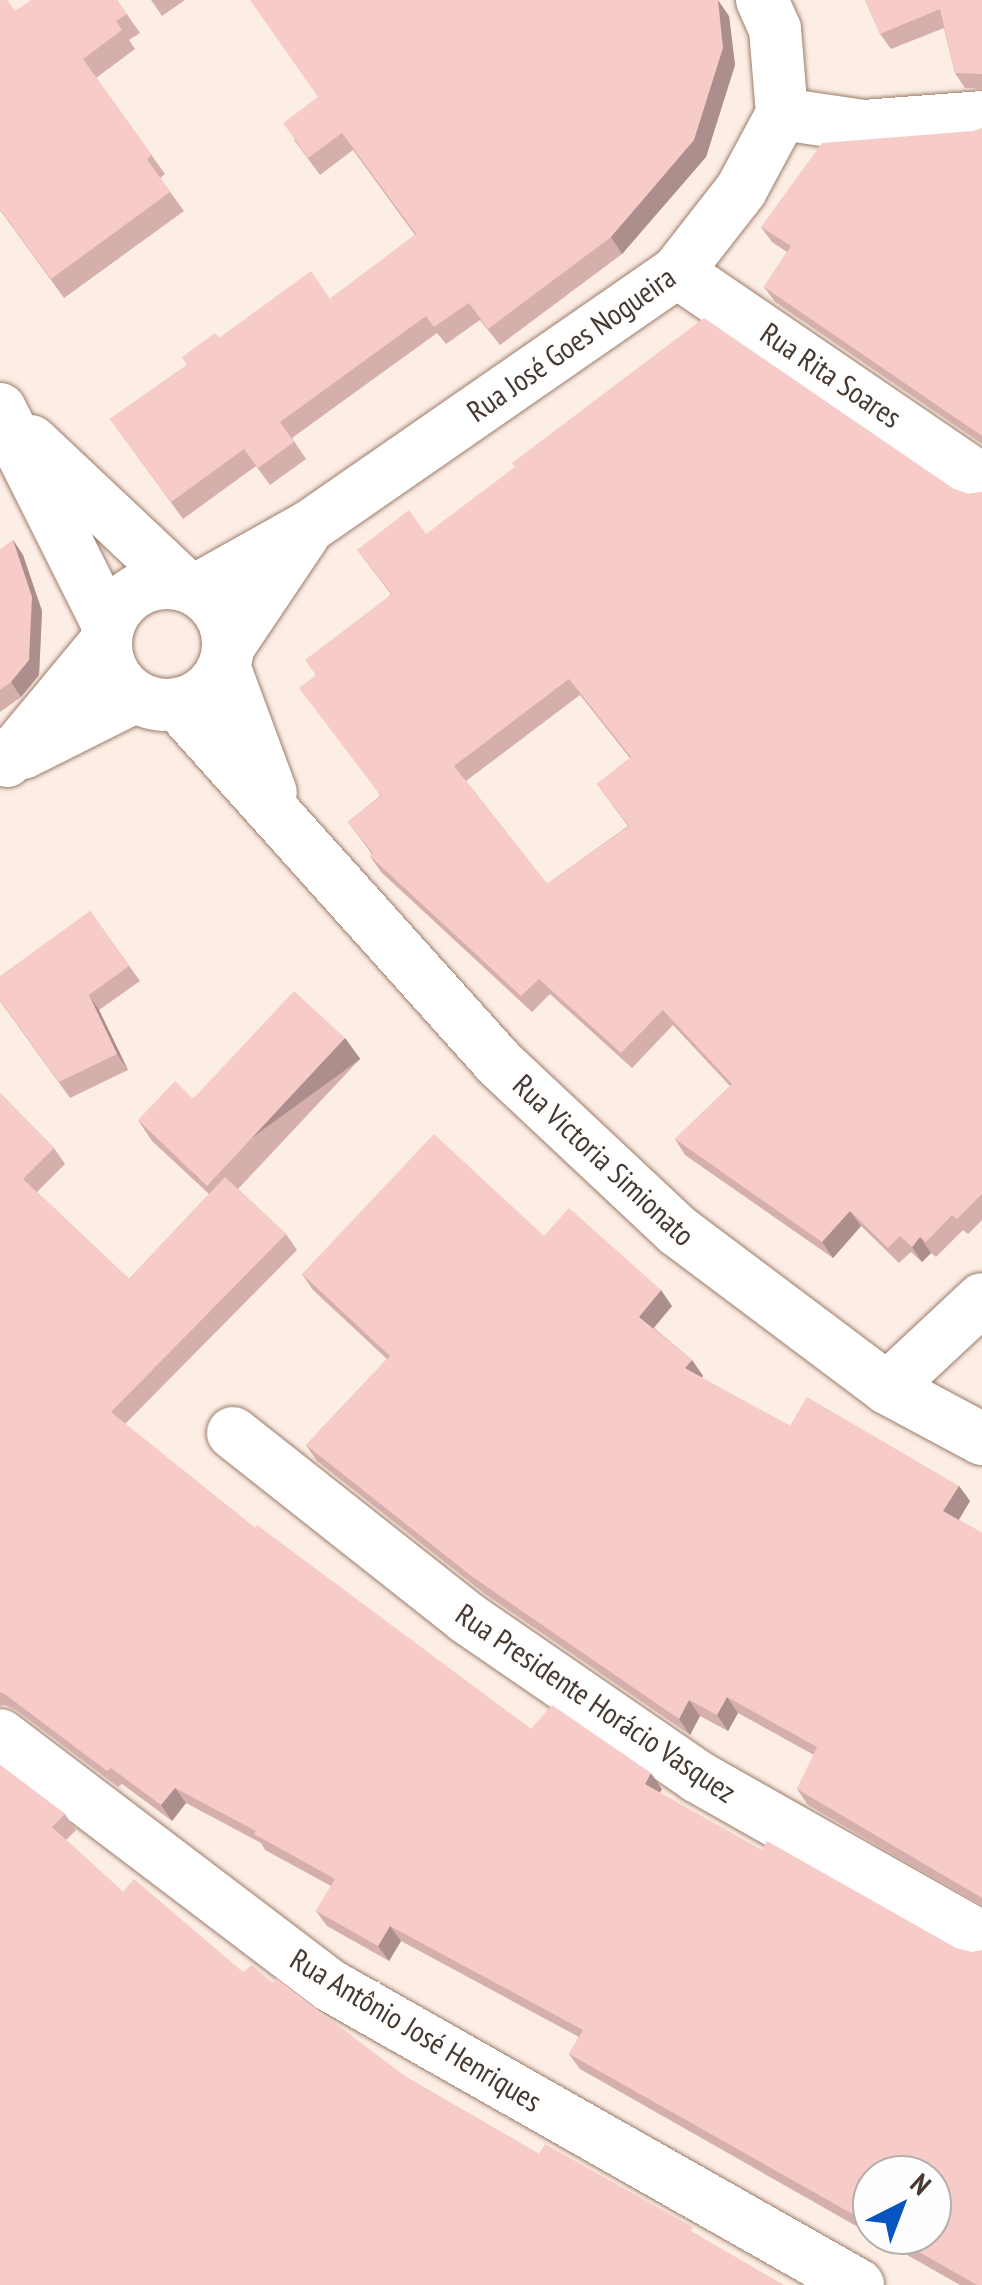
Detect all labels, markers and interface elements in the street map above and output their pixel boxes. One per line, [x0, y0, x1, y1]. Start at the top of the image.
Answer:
street label: Rua José Goes Nogueira [460, 259, 682, 429]
street label: Rua Rita Soares [754, 315, 908, 435]
street label: Rua Victoria Simionato [506, 1067, 702, 1253]
street label: Rua Presidente Horácio Vasquez [449, 1596, 743, 1810]
street label: Rua Antônio José Henriques [284, 1941, 548, 2119]
north arrow [852, 2155, 952, 2255]
text: N [903, 2165, 939, 2203]

